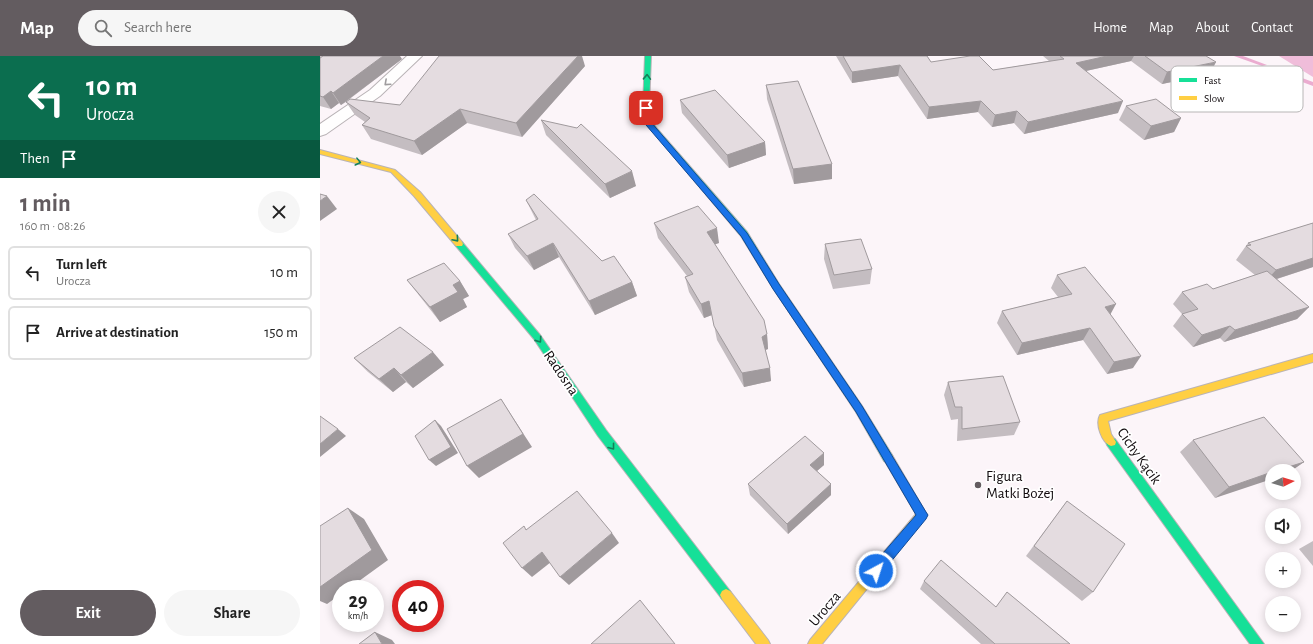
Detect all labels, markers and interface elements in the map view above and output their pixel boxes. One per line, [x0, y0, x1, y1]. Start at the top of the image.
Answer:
search box [78, 10, 358, 46]
icon: search [92, 17, 114, 39]
text: Map [20, 19, 54, 38]
text: Search here [124, 20, 192, 35]
text: Home [1093, 21, 1127, 35]
text: Map [1149, 21, 1173, 35]
text: About [1195, 21, 1229, 35]
text: Contact [1251, 21, 1293, 35]
legend [1171, 66, 1303, 112]
icon: left [20, 72, 72, 124]
text: 10 m [86, 73, 138, 101]
one-way arrow [643, 74, 652, 81]
text: Fast [1204, 75, 1222, 86]
one-way arrow [384, 78, 392, 86]
pin [629, 91, 663, 125]
text: Slow [1204, 93, 1225, 104]
icon: arrive [635, 97, 657, 119]
text: Urocza [86, 106, 134, 124]
icon: arrive [58, 148, 80, 170]
text: Then [20, 151, 50, 166]
one-way arrow [354, 157, 361, 165]
button: close [258, 191, 300, 233]
text: 1 min [20, 192, 71, 216]
text: 160 m · 08:26 [20, 220, 85, 233]
one-way arrow [452, 235, 459, 242]
text: Turn left [56, 257, 107, 272]
icon: left [22, 262, 44, 284]
text: 10 m [270, 265, 298, 280]
text: Urocza [56, 275, 91, 288]
icon: arrive [22, 322, 44, 344]
text: Arrive at destination [56, 325, 179, 340]
text: 150 m [264, 325, 298, 340]
one-way arrow [534, 335, 541, 342]
street label: Radosna [541, 348, 581, 398]
street label: Cichy Kącik [1114, 425, 1164, 487]
one-way arrow [607, 442, 614, 449]
north arrow [1265, 464, 1301, 500]
map controls [1265, 464, 1301, 632]
place label: Figura Matki Bożej [986, 469, 1054, 501]
marker: Figura Matki Bożej [973, 480, 983, 490]
button: sound [1265, 508, 1301, 544]
position arrow [855, 550, 897, 592]
button: + [1265, 552, 1301, 588]
speed limit sign: 40 [392, 580, 444, 632]
street label: Urocza [806, 589, 844, 629]
button: Exit [20, 590, 156, 636]
button: Share [164, 590, 300, 636]
text: 29 [348, 591, 368, 611]
button: − [1265, 596, 1301, 632]
text: km/h [348, 611, 368, 621]

